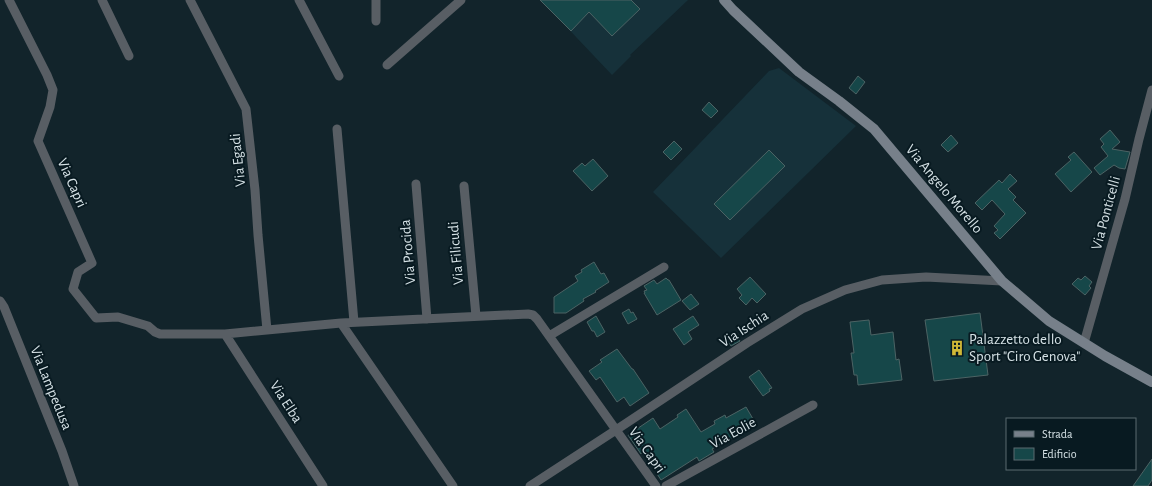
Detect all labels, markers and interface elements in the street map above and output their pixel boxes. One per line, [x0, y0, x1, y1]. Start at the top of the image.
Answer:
street label: Via Egadi [228, 133, 248, 187]
street label: Via Angelo Morello [903, 142, 985, 236]
street label: Via Capri [55, 156, 89, 210]
street label: Via Ponticelli [1089, 174, 1123, 252]
street label: Via Procida [398, 219, 418, 285]
street label: Via Filicudi [446, 221, 466, 285]
street label: Via Ischia [717, 308, 771, 350]
place label: Palazzetto dello Sport "Ciro Genova" [969, 332, 1080, 364]
building icon: Palazzetto dello Sport "Ciro Genova" [948, 339, 966, 357]
street label: Via Lampedusa [27, 344, 75, 432]
street label: Via Elba [267, 378, 305, 426]
street label: Via Eolie [708, 414, 759, 452]
legend [1006, 418, 1136, 470]
street label: Via Capri [626, 424, 668, 476]
text: Strada [1042, 428, 1073, 440]
text: Edificio [1042, 448, 1077, 460]

